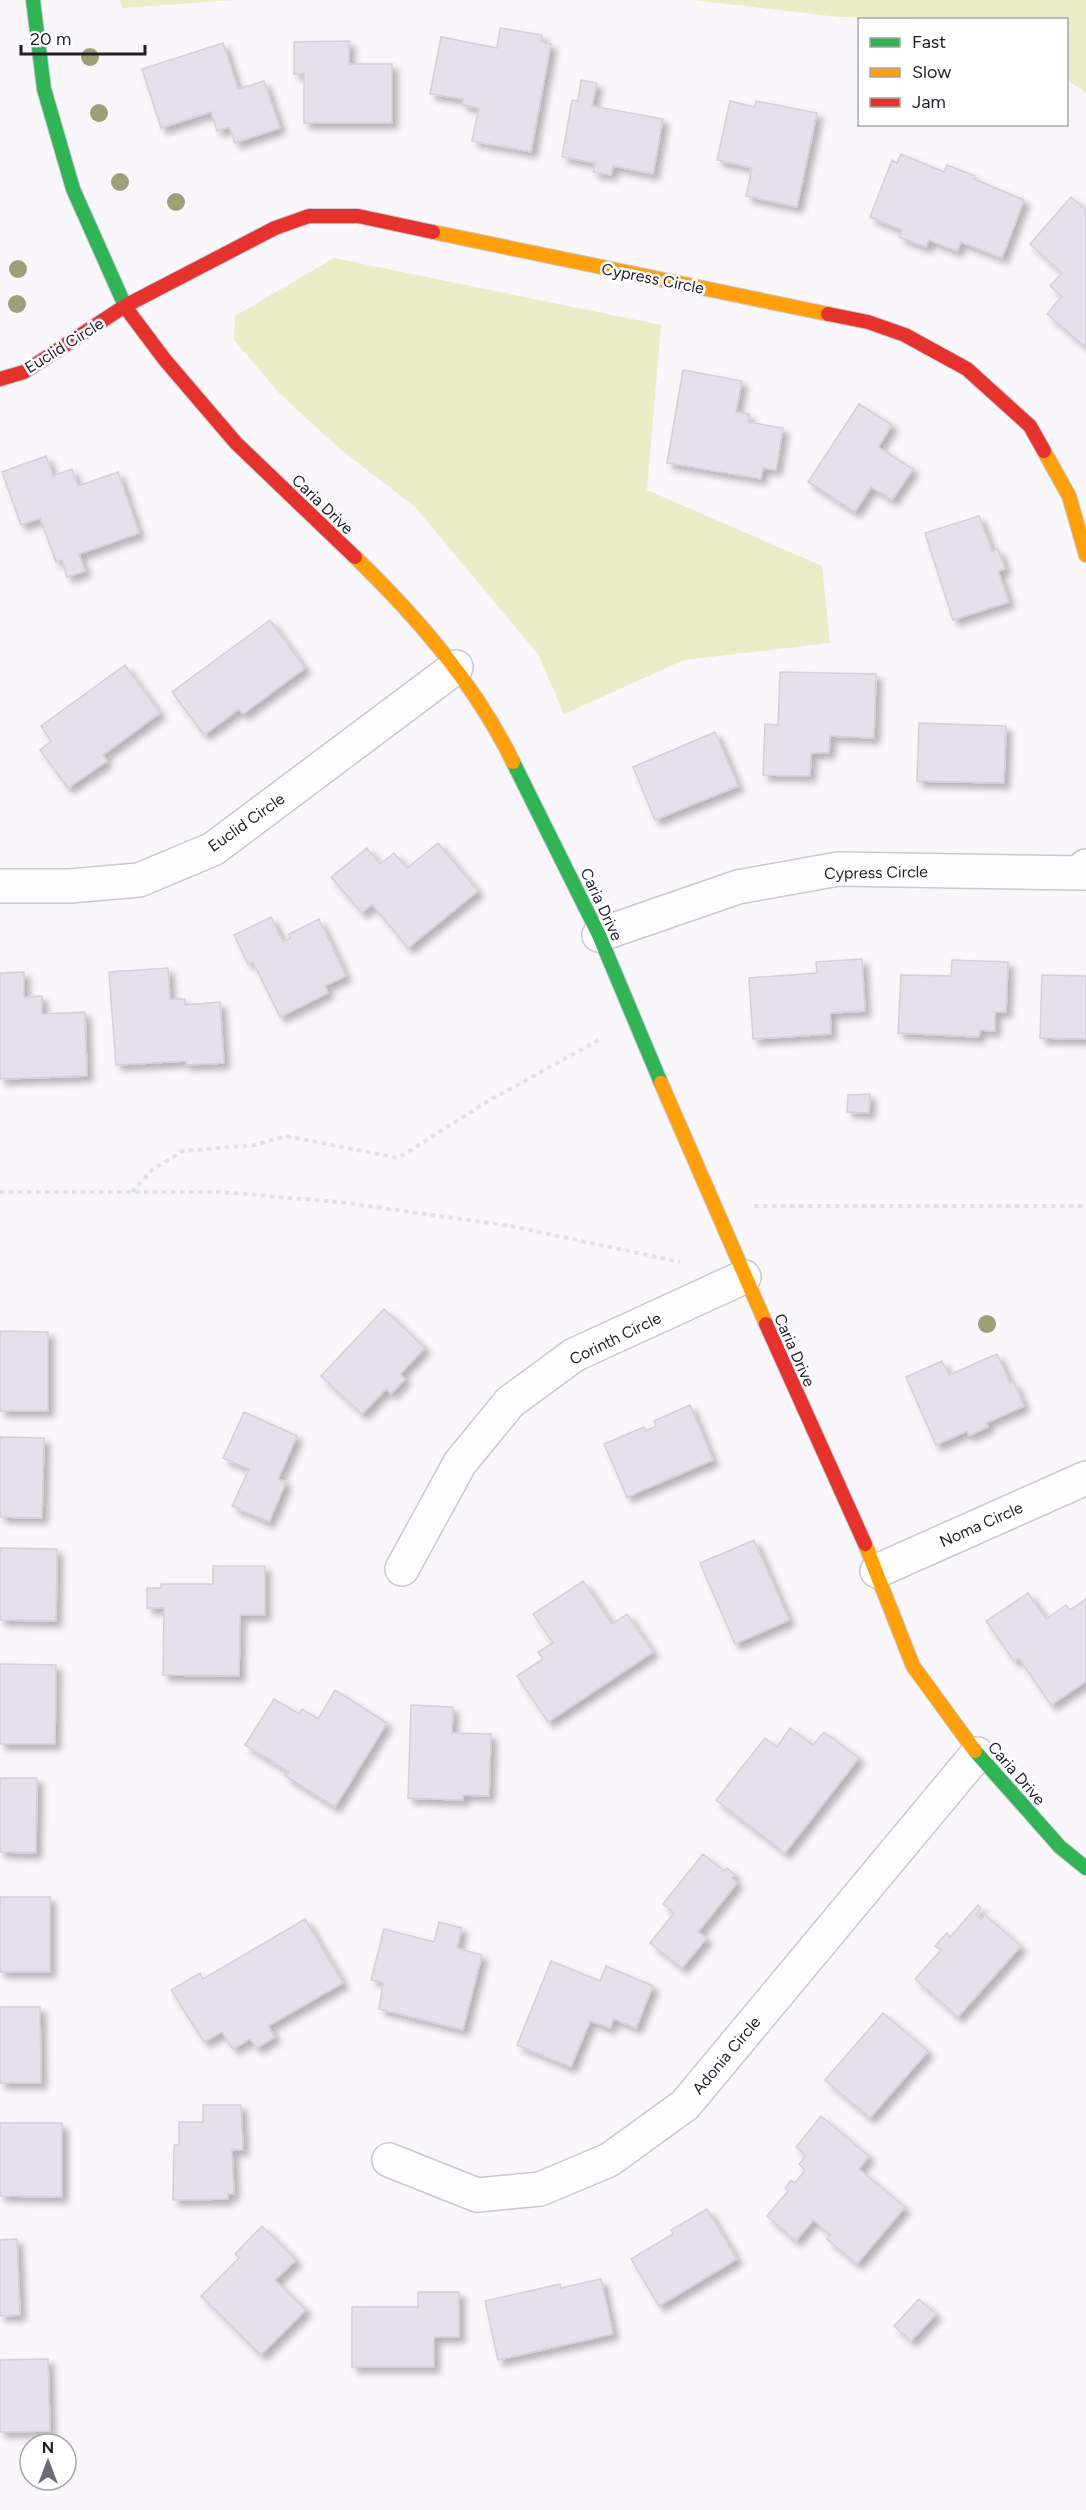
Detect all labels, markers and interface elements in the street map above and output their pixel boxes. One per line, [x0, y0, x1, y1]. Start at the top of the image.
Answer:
scale bar [21, 18, 146, 56]
legend [858, 18, 1068, 126]
text: 20 m [30, 28, 71, 50]
text: Fast [912, 31, 946, 53]
text: Slow [912, 61, 951, 83]
text: Jam [912, 91, 946, 113]
street label: Cypress Circle [600, 259, 706, 298]
street label: Euclid Circle [21, 314, 107, 377]
street label: Caria Drive [288, 470, 357, 538]
street label: Euclid Circle [204, 789, 288, 856]
street label: Cypress Circle [824, 862, 928, 883]
street label: Caria Drive [576, 865, 627, 944]
street label: Corinth Circle [566, 1308, 664, 1369]
street label: Caria Drive [770, 1311, 819, 1390]
street label: Noma Circle [937, 1498, 1026, 1551]
street label: Caria Drive [984, 1738, 1050, 1809]
street label: Adonia Circle [688, 2012, 765, 2098]
north arrow [18, 2432, 78, 2492]
text: N [42, 2438, 54, 2457]

